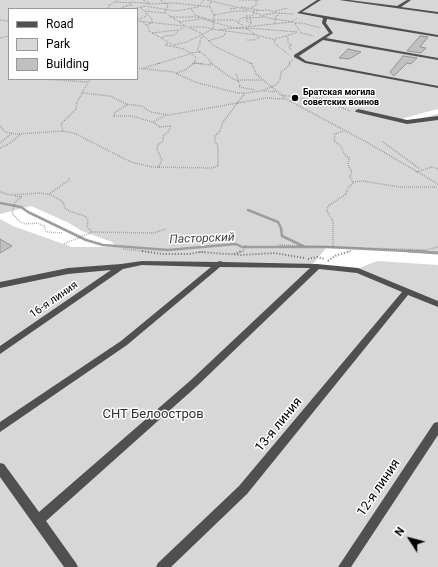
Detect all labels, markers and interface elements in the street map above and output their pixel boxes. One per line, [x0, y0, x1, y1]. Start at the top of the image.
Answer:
legend [8, 8, 138, 80]
text: Road [46, 17, 74, 31]
text: Park [46, 37, 70, 51]
text: Building [46, 57, 89, 71]
place label: Братская могила советских воинов [303, 88, 379, 109]
marker: Братская могила советских воинов [290, 93, 300, 103]
water label: Пасторский [169, 231, 235, 247]
street label: 16-я линия [27, 279, 81, 321]
street label: 13-я линия [252, 395, 306, 455]
park label: СНТ Белоостров [102, 407, 204, 423]
street label: 12-я линия [354, 456, 404, 520]
north arrow [390, 519, 430, 559]
text: N [392, 525, 407, 539]

